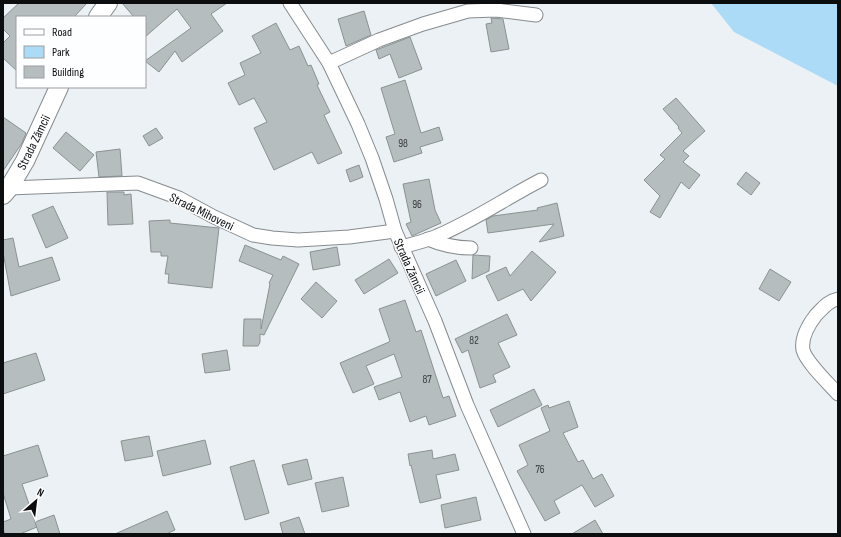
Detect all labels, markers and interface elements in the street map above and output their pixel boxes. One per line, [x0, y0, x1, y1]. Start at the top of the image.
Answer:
legend [16, 16, 146, 88]
text: Road [52, 25, 72, 40]
text: Park [52, 45, 70, 60]
text: Building [52, 65, 84, 80]
street label: Strada Zămcii [14, 112, 54, 173]
house number: 98 [398, 137, 408, 150]
street label: Strada Mihoveni [167, 189, 236, 234]
house number: 96 [412, 198, 422, 211]
street label: Strada Zămcii [390, 236, 428, 297]
house number: 82 [469, 334, 479, 347]
house number: 87 [422, 373, 432, 386]
house number: 76 [535, 463, 545, 476]
north arrow [16, 481, 56, 521]
text: N [35, 485, 46, 500]

